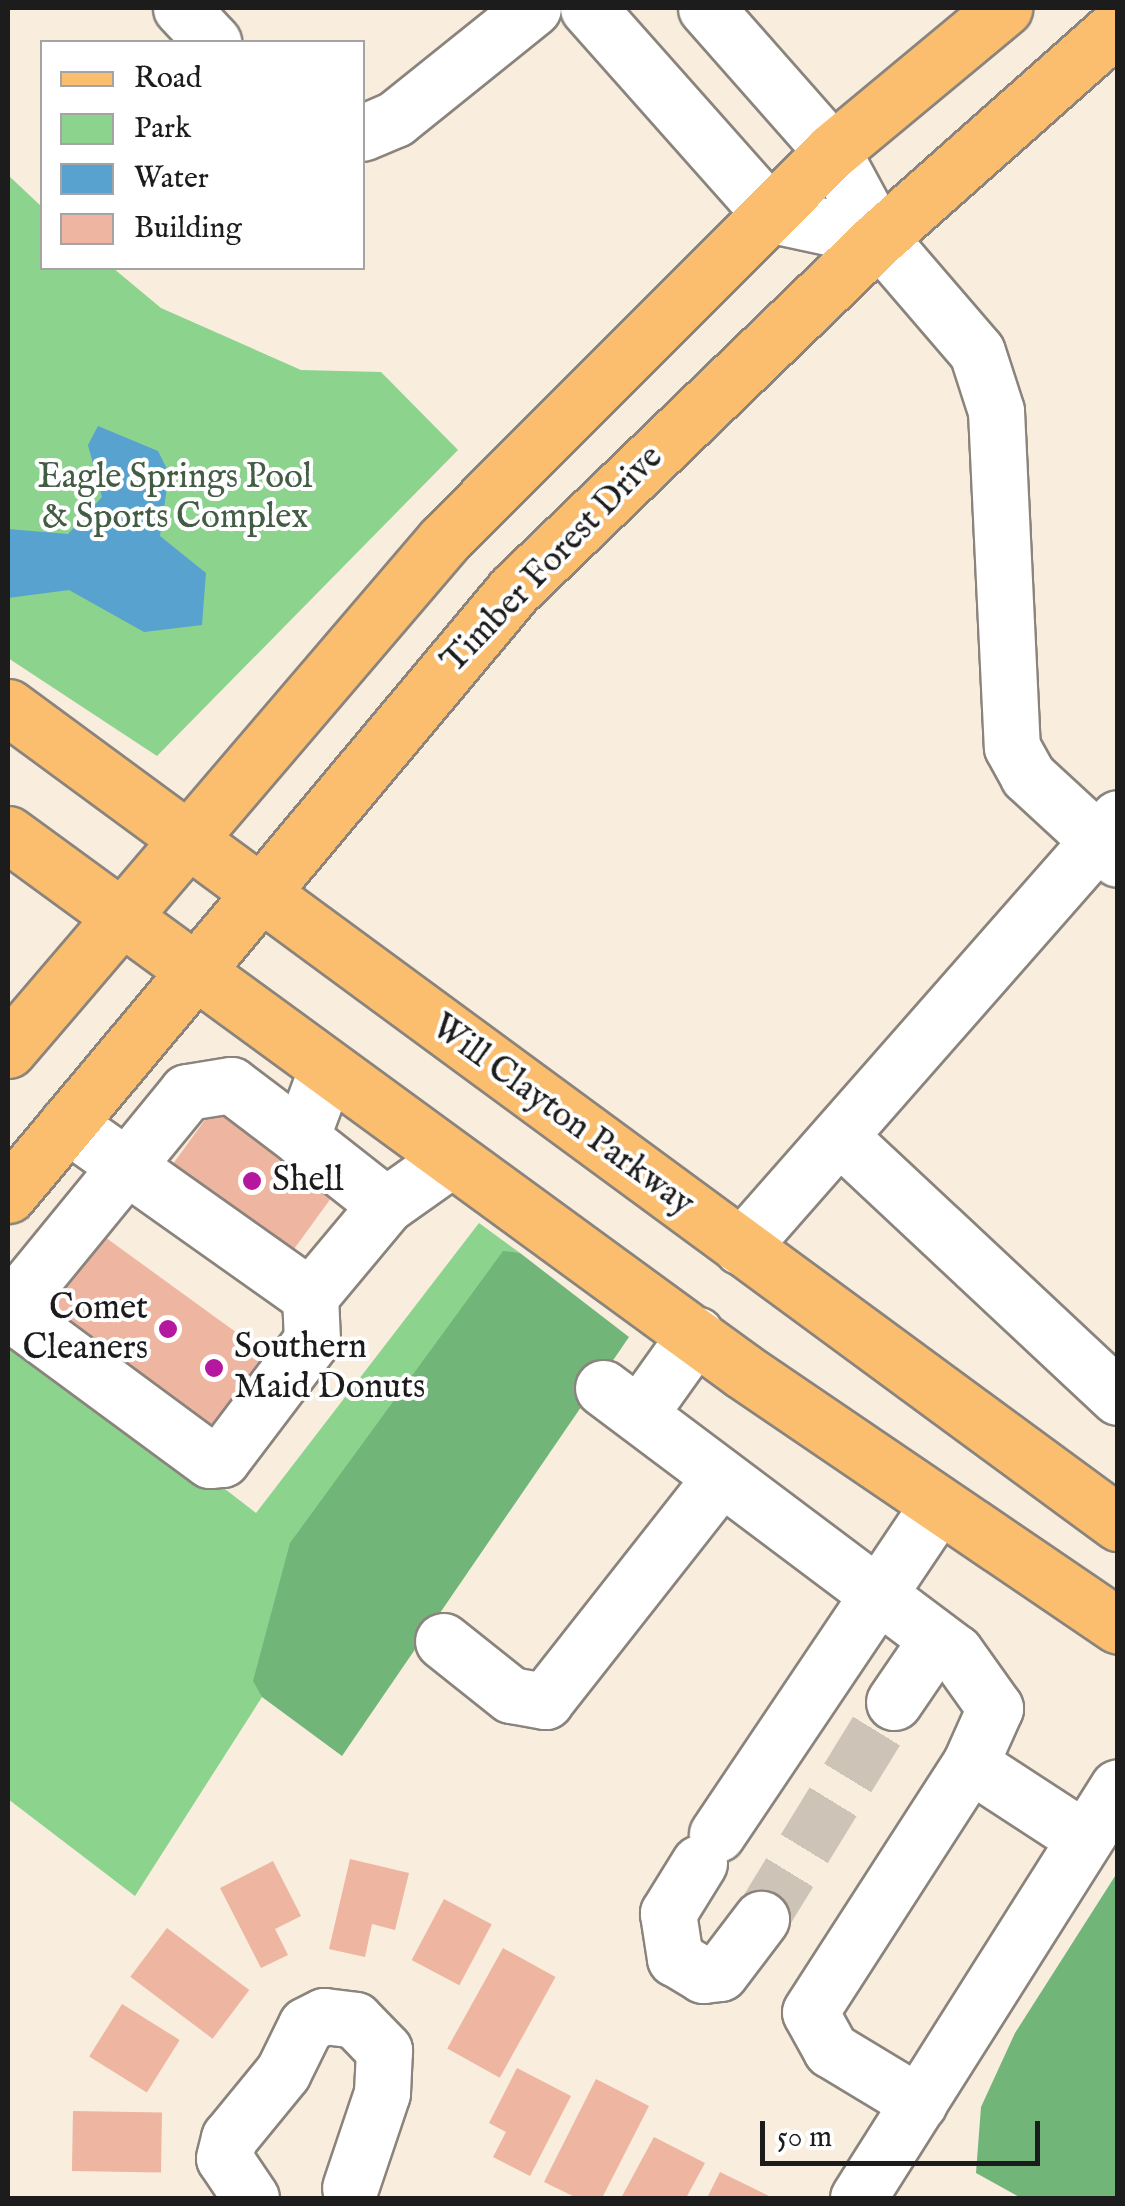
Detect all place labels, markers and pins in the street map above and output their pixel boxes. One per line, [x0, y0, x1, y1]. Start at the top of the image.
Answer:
place label: Shell [272, 1160, 344, 1202]
marker: Shell [241, 1170, 263, 1192]
place label: Comet Cleaners [23, 1288, 148, 1370]
marker: Comet Cleaners [157, 1318, 179, 1340]
place label: Southern Maid Donuts [234, 1327, 425, 1409]
marker: Southern Maid Donuts [203, 1357, 225, 1379]

